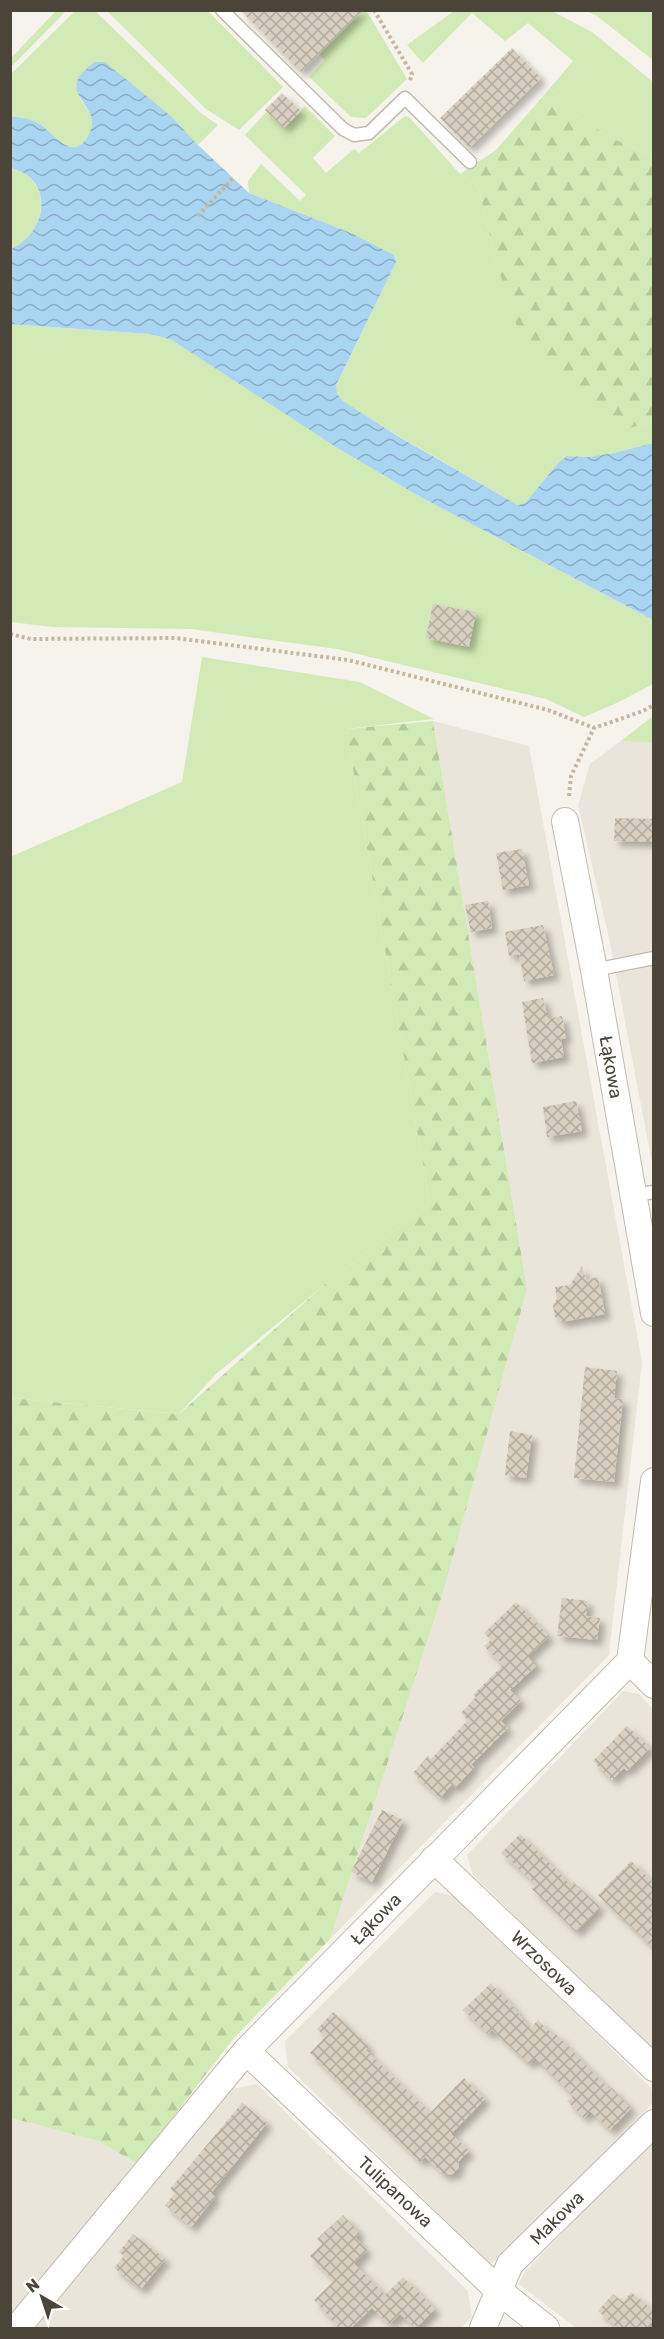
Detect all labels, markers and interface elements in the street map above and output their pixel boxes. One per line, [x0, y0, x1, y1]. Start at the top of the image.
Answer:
street label: Łąkowa [595, 1034, 627, 1100]
street label: Łąkowa [346, 1889, 406, 1949]
street label: Wrzosowa [506, 1926, 582, 2000]
street label: Tulipanowa [353, 2152, 437, 2232]
street label: Makowa [525, 2186, 589, 2250]
north arrow [12, 2267, 72, 2327]
text: N [22, 2275, 43, 2297]

